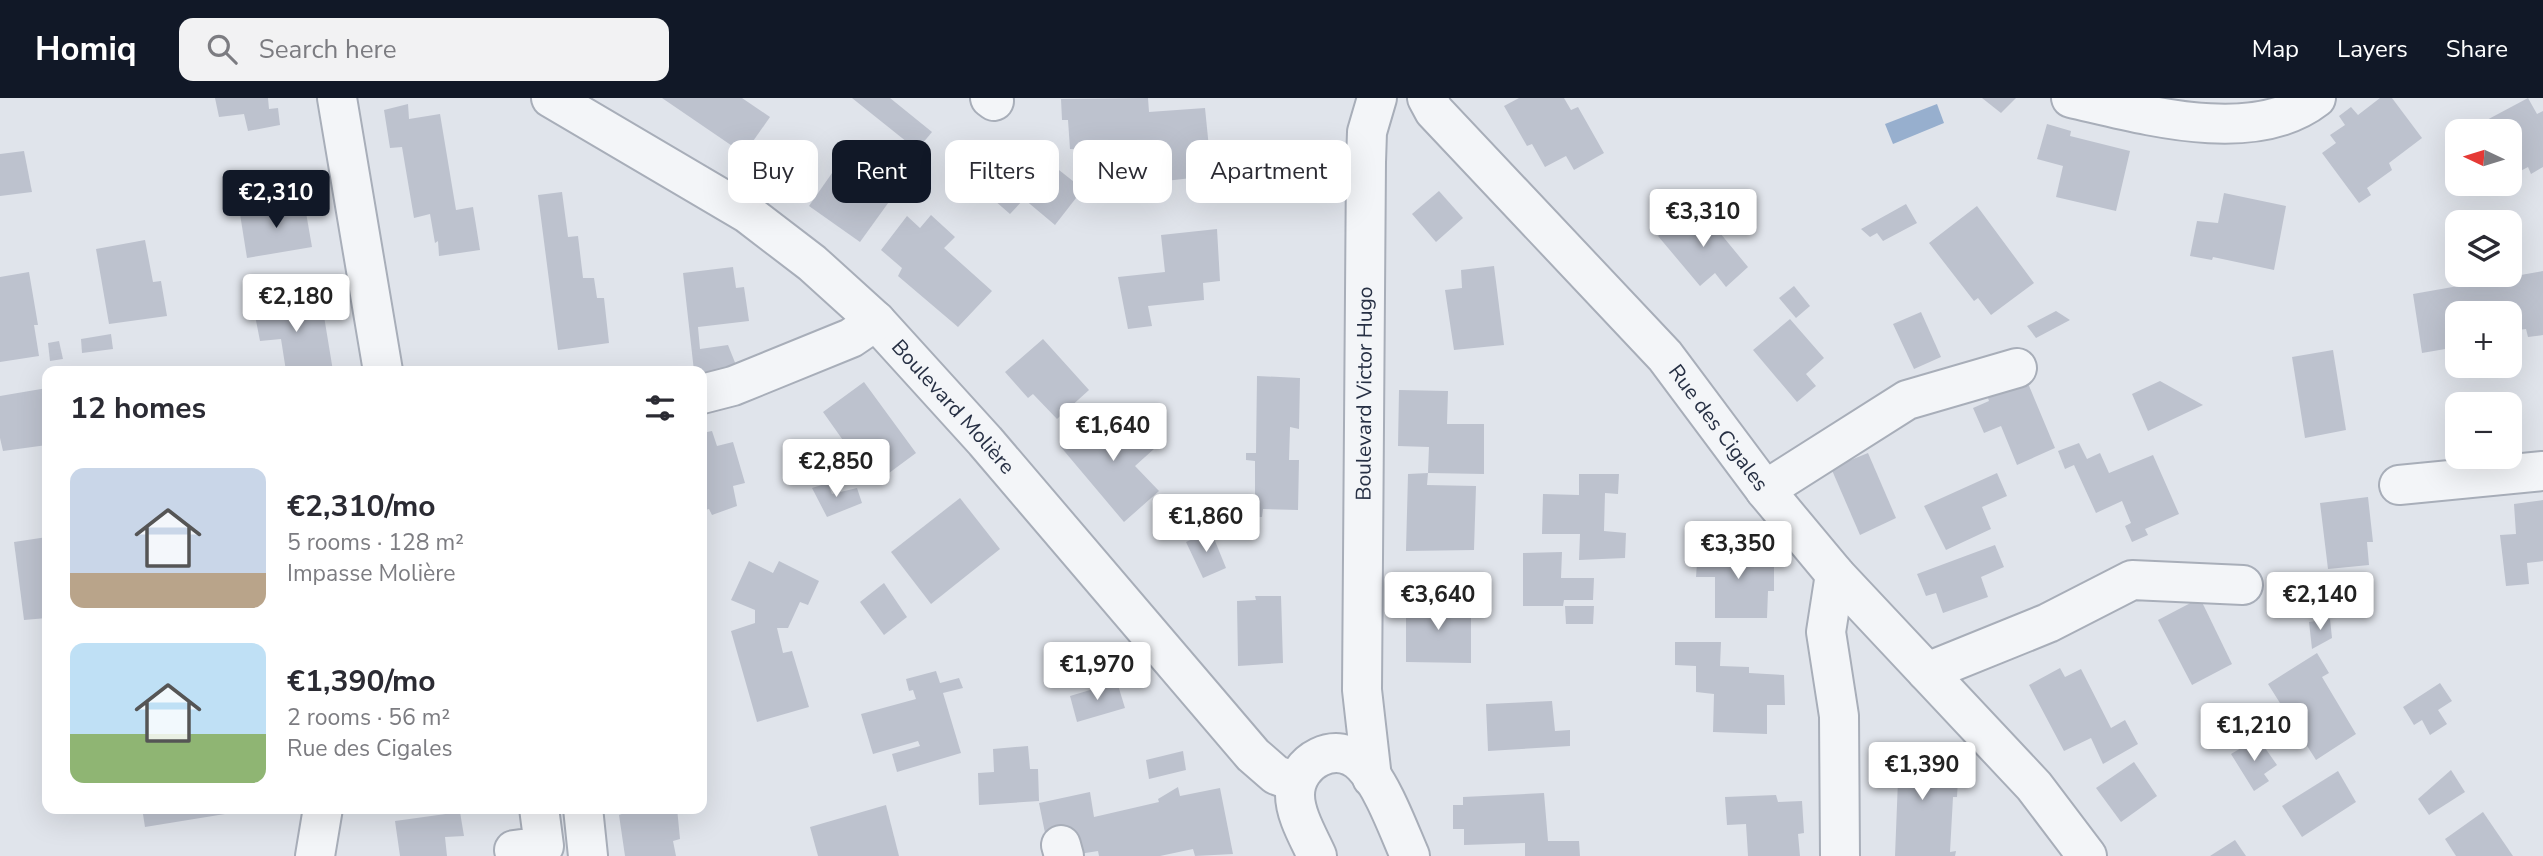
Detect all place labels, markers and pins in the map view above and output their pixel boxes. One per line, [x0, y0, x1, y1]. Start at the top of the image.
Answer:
pin: €2,310 [219, 170, 333, 230]
pin: €3,310 [1646, 190, 1760, 249]
pin: €2,180 [239, 274, 353, 334]
pin: €1,640 [1056, 404, 1170, 463]
pin: €2,850 [779, 440, 893, 499]
pin: €1,860 [1149, 494, 1263, 554]
pin: €3,350 [1681, 522, 1795, 581]
pin: €3,640 [1381, 573, 1495, 632]
pin: €2,140 [2263, 573, 2377, 632]
pin: €1,970 [1040, 642, 1154, 702]
pin: €1,210 [2197, 704, 2311, 763]
pin: €1,390 [1865, 742, 1979, 802]

